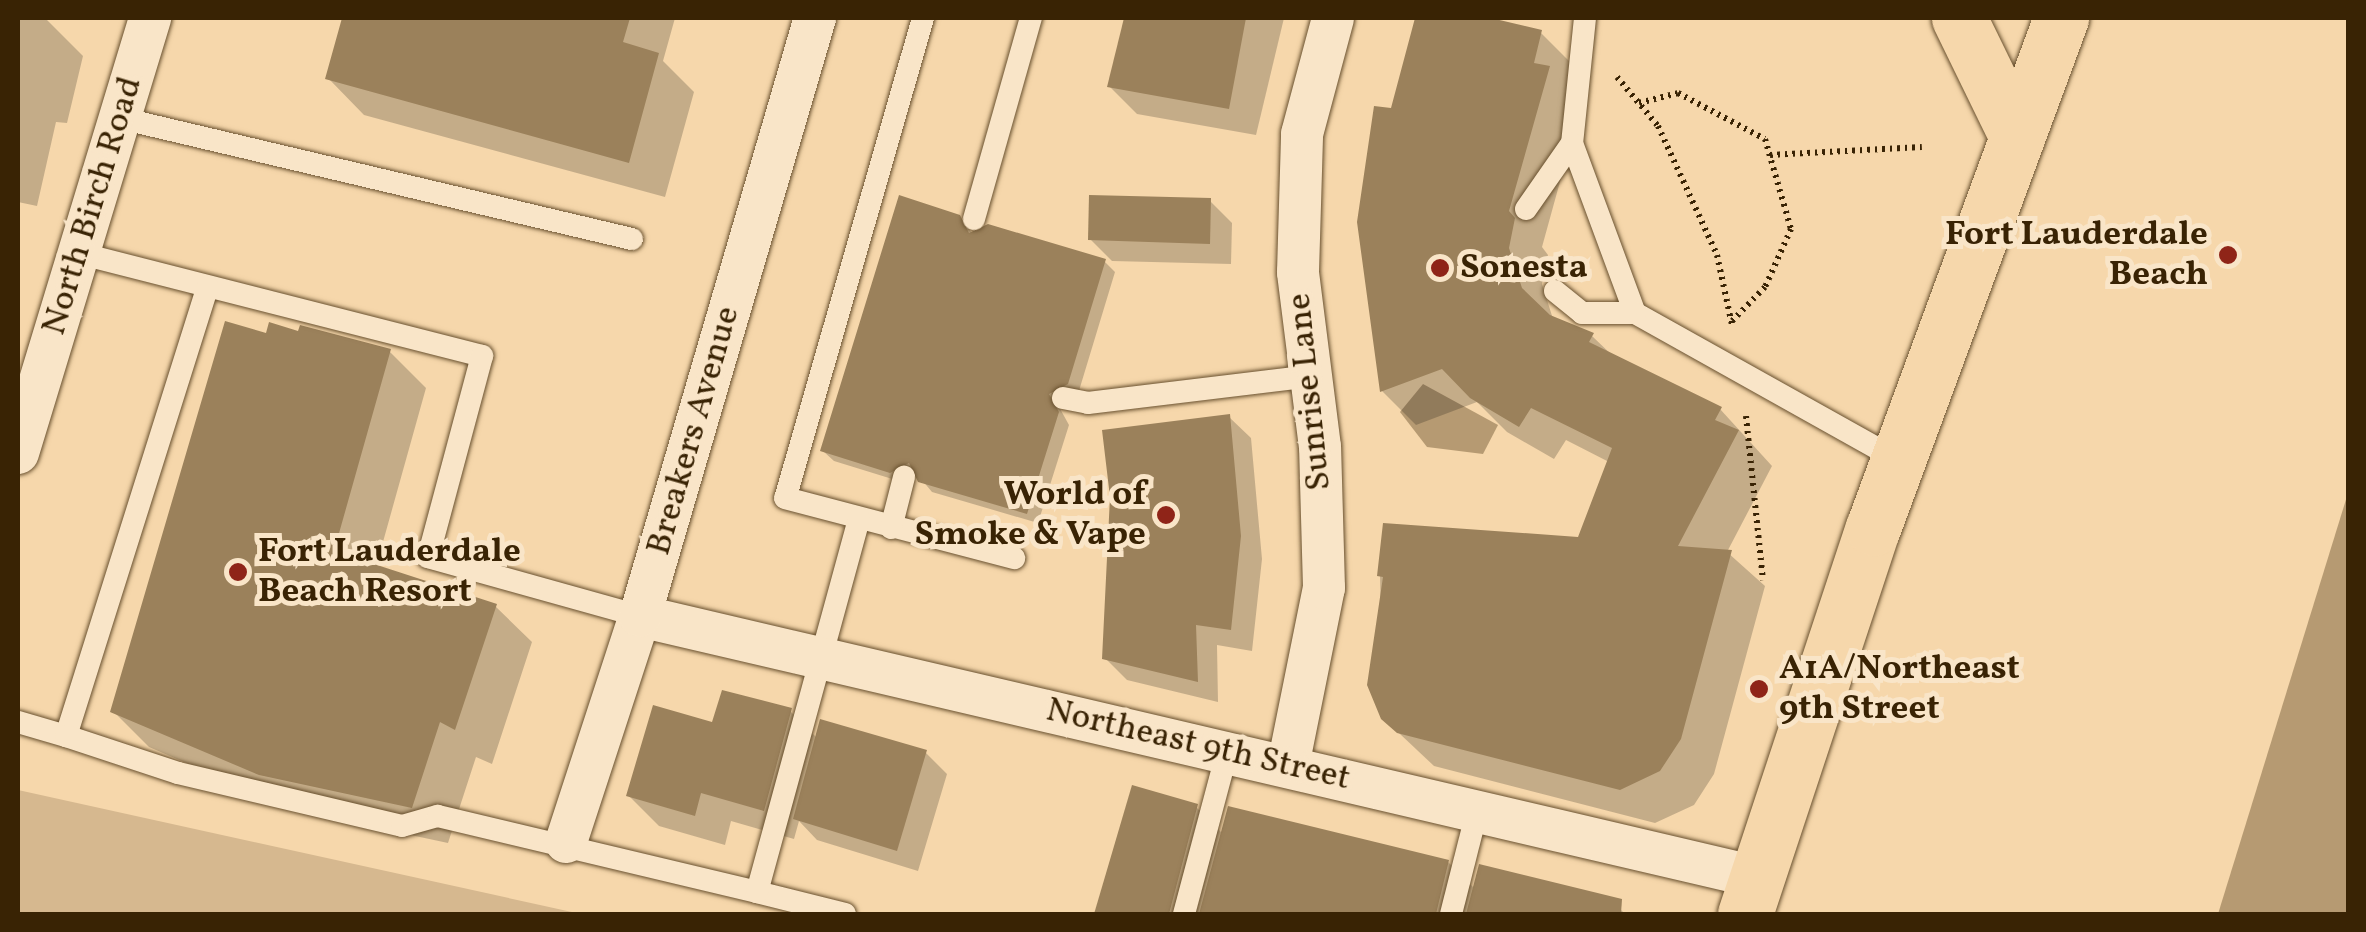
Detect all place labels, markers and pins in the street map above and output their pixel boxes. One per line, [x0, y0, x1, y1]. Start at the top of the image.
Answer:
place label: Fort Lauderdale Beach [1945, 214, 2208, 296]
marker: Fort Lauderdale Beach [2217, 244, 2239, 266]
place label: Sonesta [1460, 247, 1588, 289]
marker: Sonesta [1429, 257, 1451, 279]
place label: World of Smoke & Vape [914, 474, 1146, 556]
marker: World of Smoke & Vape [1155, 504, 1177, 526]
place label: Fort Lauderdale Beach Resort [258, 531, 521, 613]
marker: Fort Lauderdale Beach Resort [227, 561, 249, 583]
place label: A1A/Northeast 9th Street [1779, 648, 2020, 730]
marker: A1A/Northeast 9th Street [1748, 678, 1770, 700]

